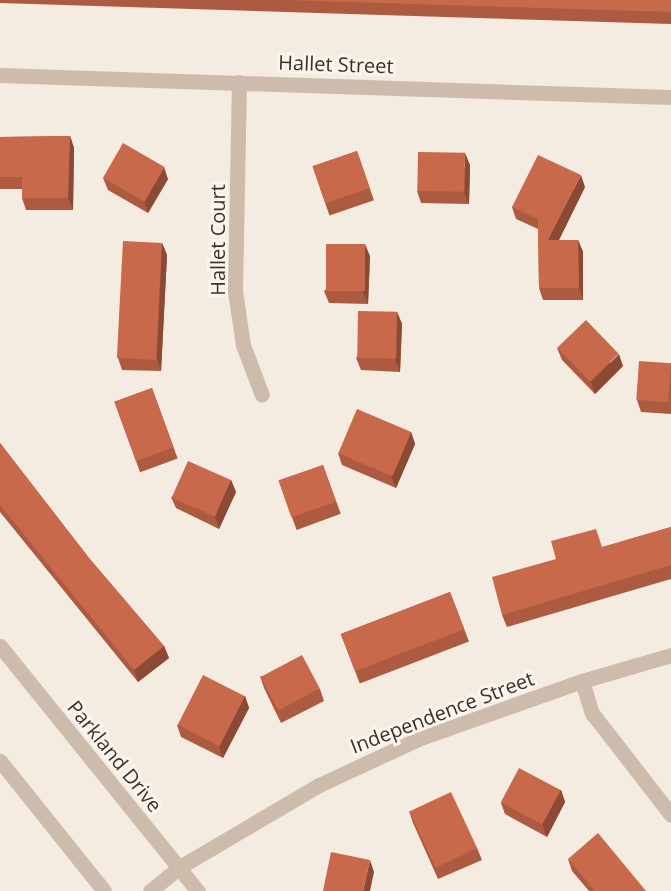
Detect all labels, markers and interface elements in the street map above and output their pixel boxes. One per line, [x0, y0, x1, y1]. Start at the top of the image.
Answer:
street label: Hallet Street [278, 50, 394, 78]
street label: Hallet Court [205, 184, 229, 296]
street label: Independence Street [347, 666, 537, 758]
street label: Parkland Drive [63, 695, 167, 817]

